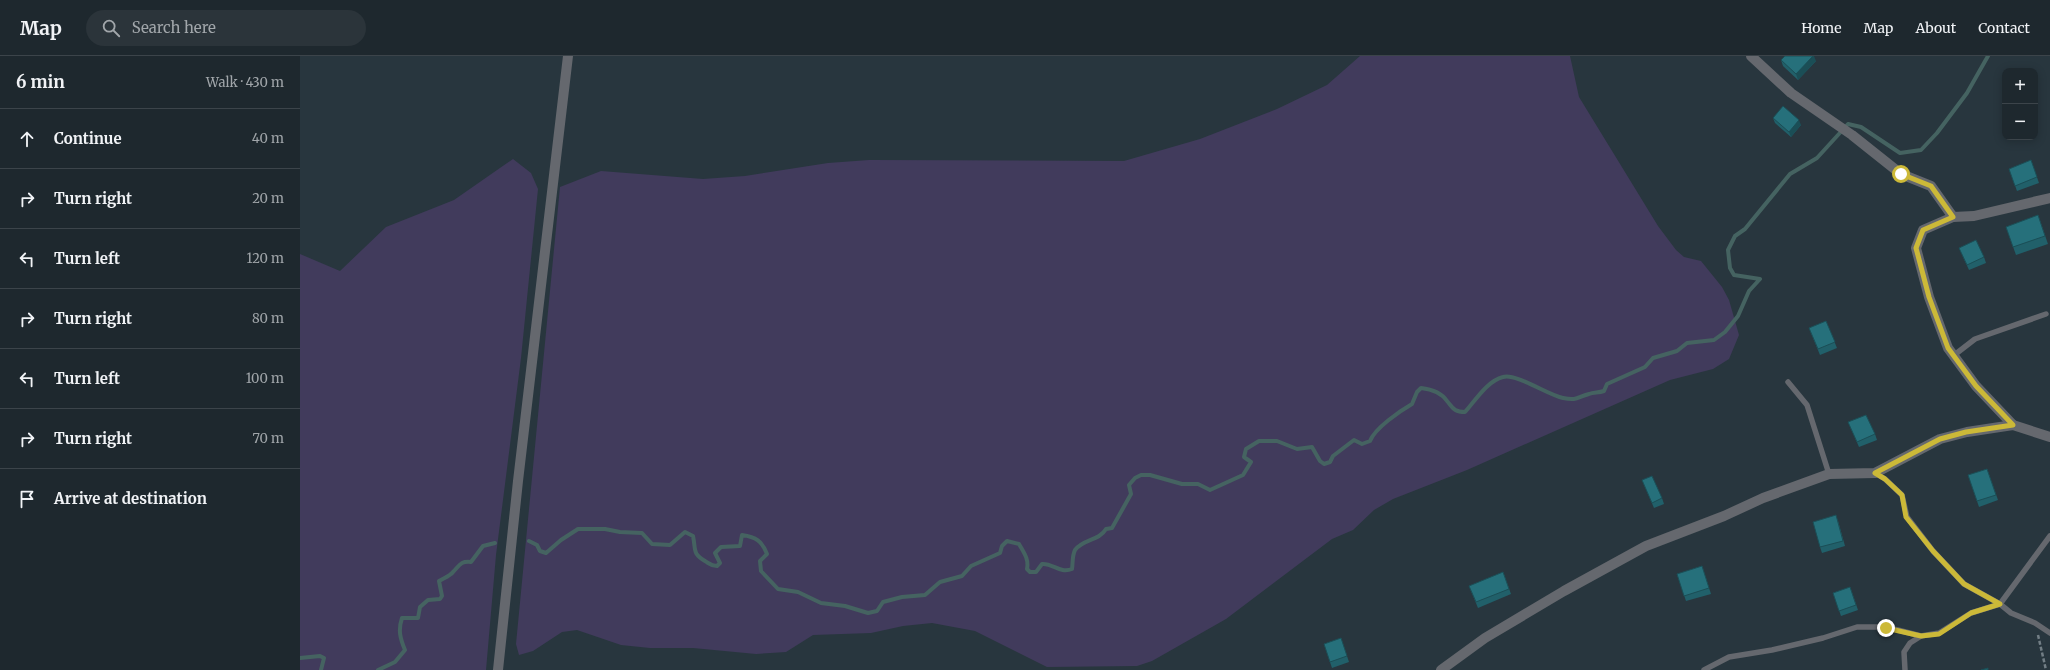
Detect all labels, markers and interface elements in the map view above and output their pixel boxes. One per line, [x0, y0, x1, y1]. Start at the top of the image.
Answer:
search box [86, 10, 366, 46]
text: Map [20, 16, 62, 40]
icon: search [100, 17, 122, 39]
text: Search here [132, 18, 216, 37]
text: Home [1801, 19, 1842, 37]
text: Map [1864, 19, 1893, 37]
text: About [1915, 19, 1956, 37]
text: Contact [1978, 19, 2030, 37]
map controls [2002, 68, 2038, 140]
button: + [2002, 68, 2038, 104]
text: 6 min [16, 71, 65, 93]
text: Walk · 430 m [206, 74, 284, 91]
button: − [2002, 104, 2038, 140]
icon: ahead [16, 128, 38, 150]
text: Continue [54, 129, 122, 148]
text: 40 m [252, 130, 284, 147]
route start [1892, 165, 1910, 183]
icon: right [16, 188, 38, 210]
text: Turn right [54, 189, 132, 208]
text: 20 m [252, 190, 284, 207]
icon: left [16, 248, 38, 270]
text: Turn left [54, 249, 120, 268]
text: 120 m [246, 250, 284, 267]
icon: right [16, 308, 38, 330]
text: Turn right [54, 309, 132, 328]
text: 80 m [252, 310, 284, 327]
icon: left [16, 368, 38, 390]
text: Turn left [54, 369, 120, 388]
text: 100 m [246, 370, 284, 387]
icon: right [16, 428, 38, 450]
text: Turn right [54, 429, 132, 448]
text: 70 m [253, 430, 284, 447]
icon: arrive [16, 488, 38, 510]
text: Arrive at destination [54, 489, 207, 508]
route end [1877, 619, 1895, 637]

